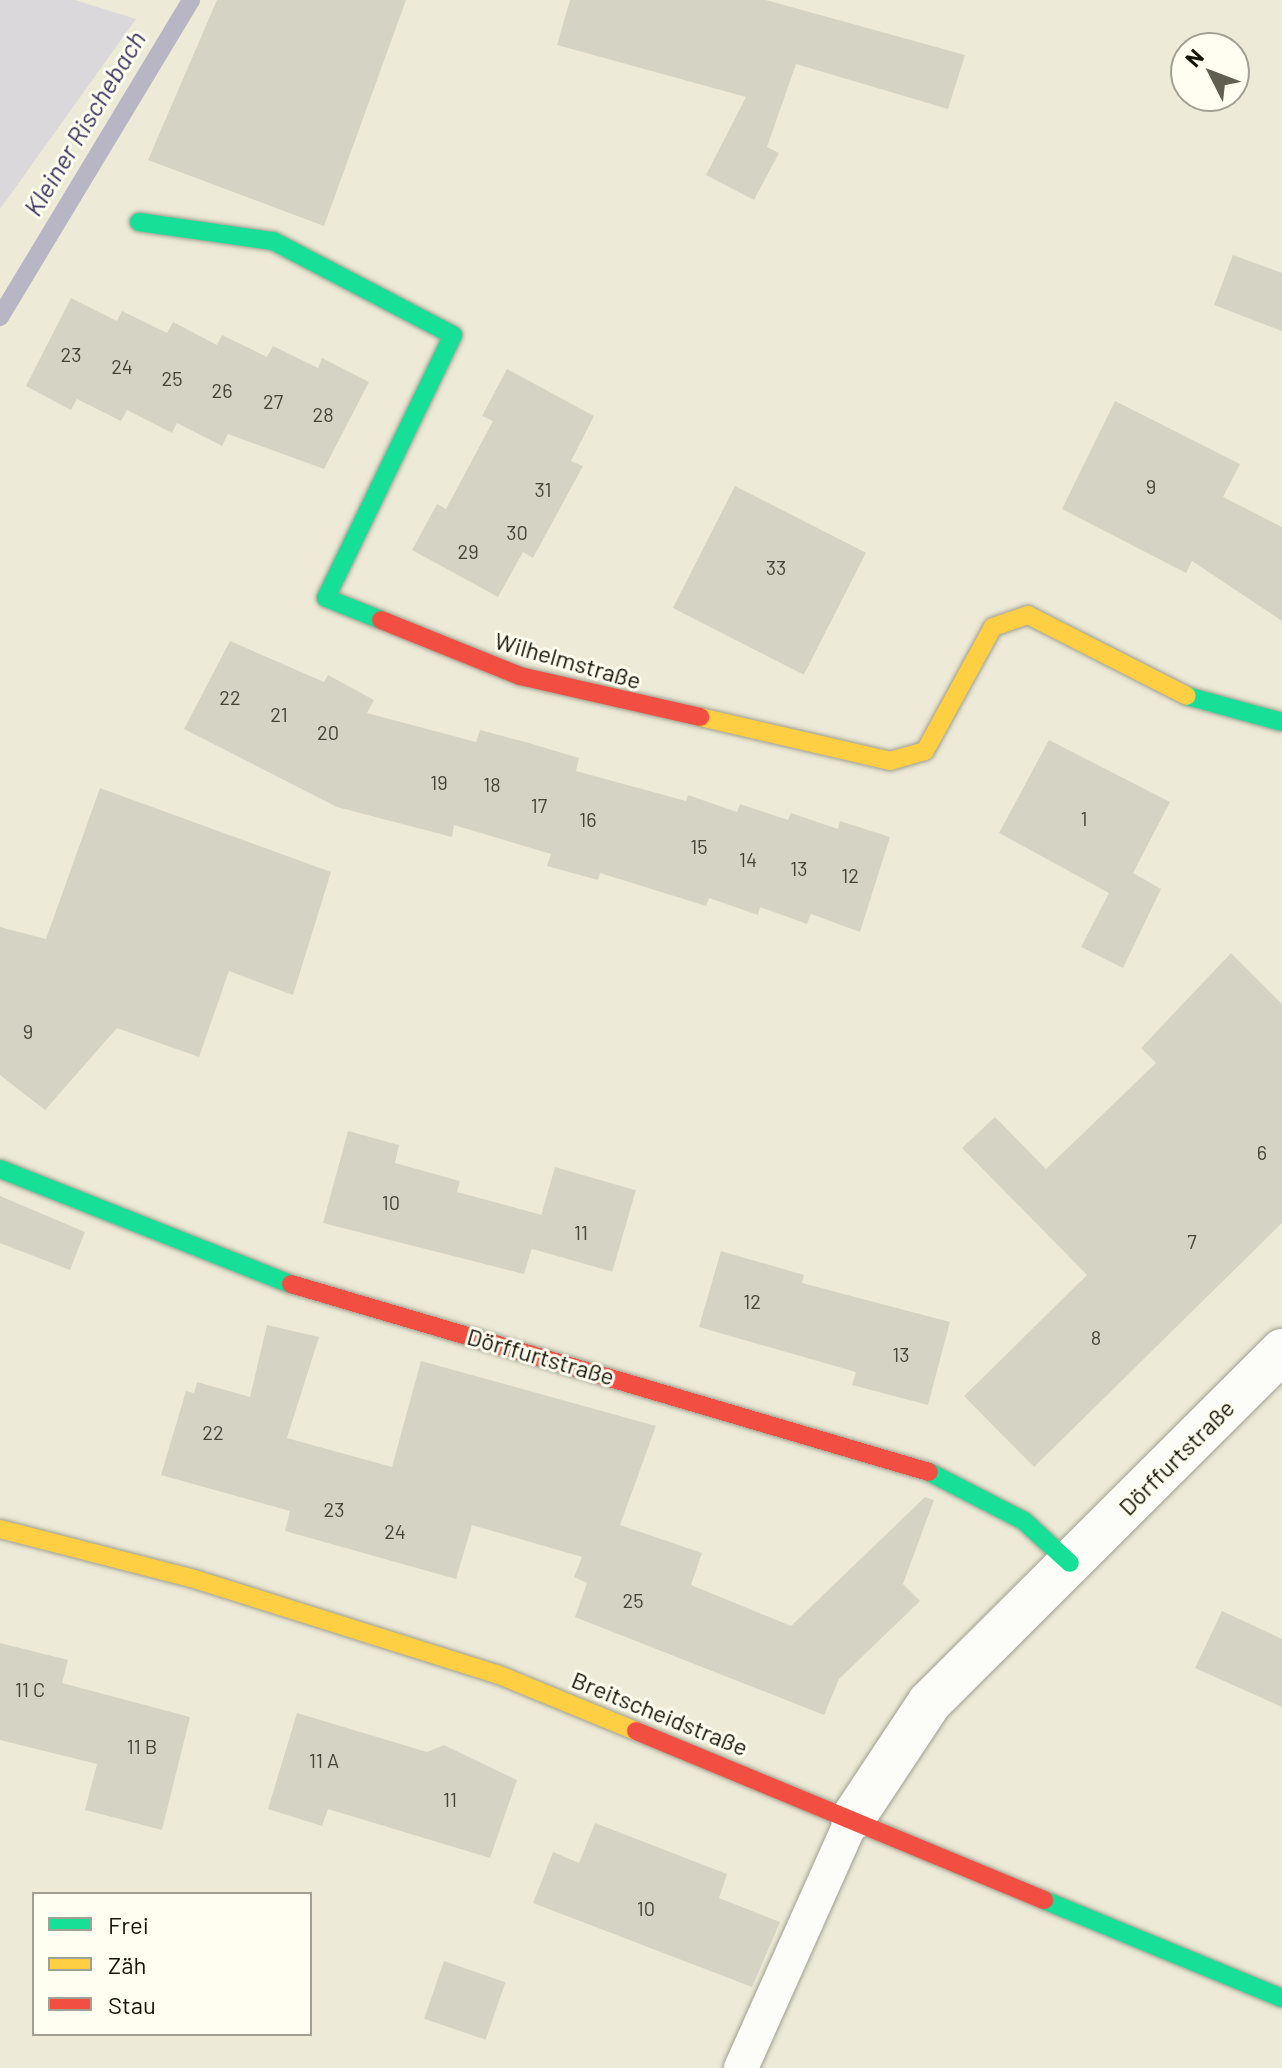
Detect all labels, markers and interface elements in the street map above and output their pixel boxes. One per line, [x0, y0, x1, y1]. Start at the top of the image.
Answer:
water label: Kleiner Rischebach [16, 25, 152, 221]
north arrow [1170, 32, 1250, 112]
text: N [1179, 43, 1208, 71]
house number: 23 [61, 342, 81, 366]
house number: 24 [111, 354, 133, 378]
house number: 25 [162, 366, 182, 390]
house number: 26 [211, 378, 233, 402]
house number: 27 [263, 389, 283, 413]
house number: 28 [312, 402, 334, 426]
house number: 9 [1146, 474, 1156, 498]
house number: 31 [534, 477, 552, 501]
house number: 30 [506, 520, 528, 544]
house number: 29 [457, 539, 479, 563]
house number: 33 [766, 555, 786, 579]
street label: Wilhelmstraße [491, 625, 645, 695]
house number: 22 [219, 685, 241, 709]
house number: 21 [270, 702, 288, 726]
house number: 20 [317, 720, 339, 744]
house number: 19 [430, 770, 448, 794]
house number: 18 [483, 772, 501, 796]
house number: 17 [531, 793, 547, 817]
house number: 1 [1081, 806, 1087, 830]
house number: 16 [579, 807, 597, 831]
house number: 15 [690, 834, 708, 858]
house number: 14 [739, 847, 757, 871]
house number: 13 [790, 856, 808, 880]
house number: 12 [841, 863, 859, 887]
house number: 9 [23, 1019, 33, 1043]
house number: 6 [1257, 1140, 1267, 1164]
house number: 10 [382, 1190, 400, 1214]
house number: 11 [574, 1220, 588, 1244]
house number: 7 [1187, 1229, 1197, 1253]
house number: 12 [743, 1289, 761, 1313]
street label: Dörffurtstraße [464, 1321, 618, 1391]
house number: 8 [1091, 1325, 1101, 1349]
house number: 13 [892, 1342, 910, 1366]
street label: Dörffurtstraße [1112, 1393, 1240, 1521]
house number: 22 [202, 1420, 224, 1444]
house number: 23 [324, 1497, 344, 1521]
house number: 24 [384, 1519, 406, 1543]
house number: 25 [623, 1588, 643, 1612]
street label: Breitscheidstraße [568, 1665, 752, 1761]
house number: 11 C [15, 1677, 45, 1701]
house number: 11 B [127, 1734, 157, 1758]
house number: 11 A [309, 1748, 339, 1772]
house number: 11 [443, 1787, 457, 1811]
legend [32, 1892, 312, 2036]
house number: 10 [637, 1896, 655, 1920]
text: Frei [108, 1910, 149, 1939]
text: Zäh [108, 1950, 146, 1979]
text: Stau [108, 1990, 156, 2019]

